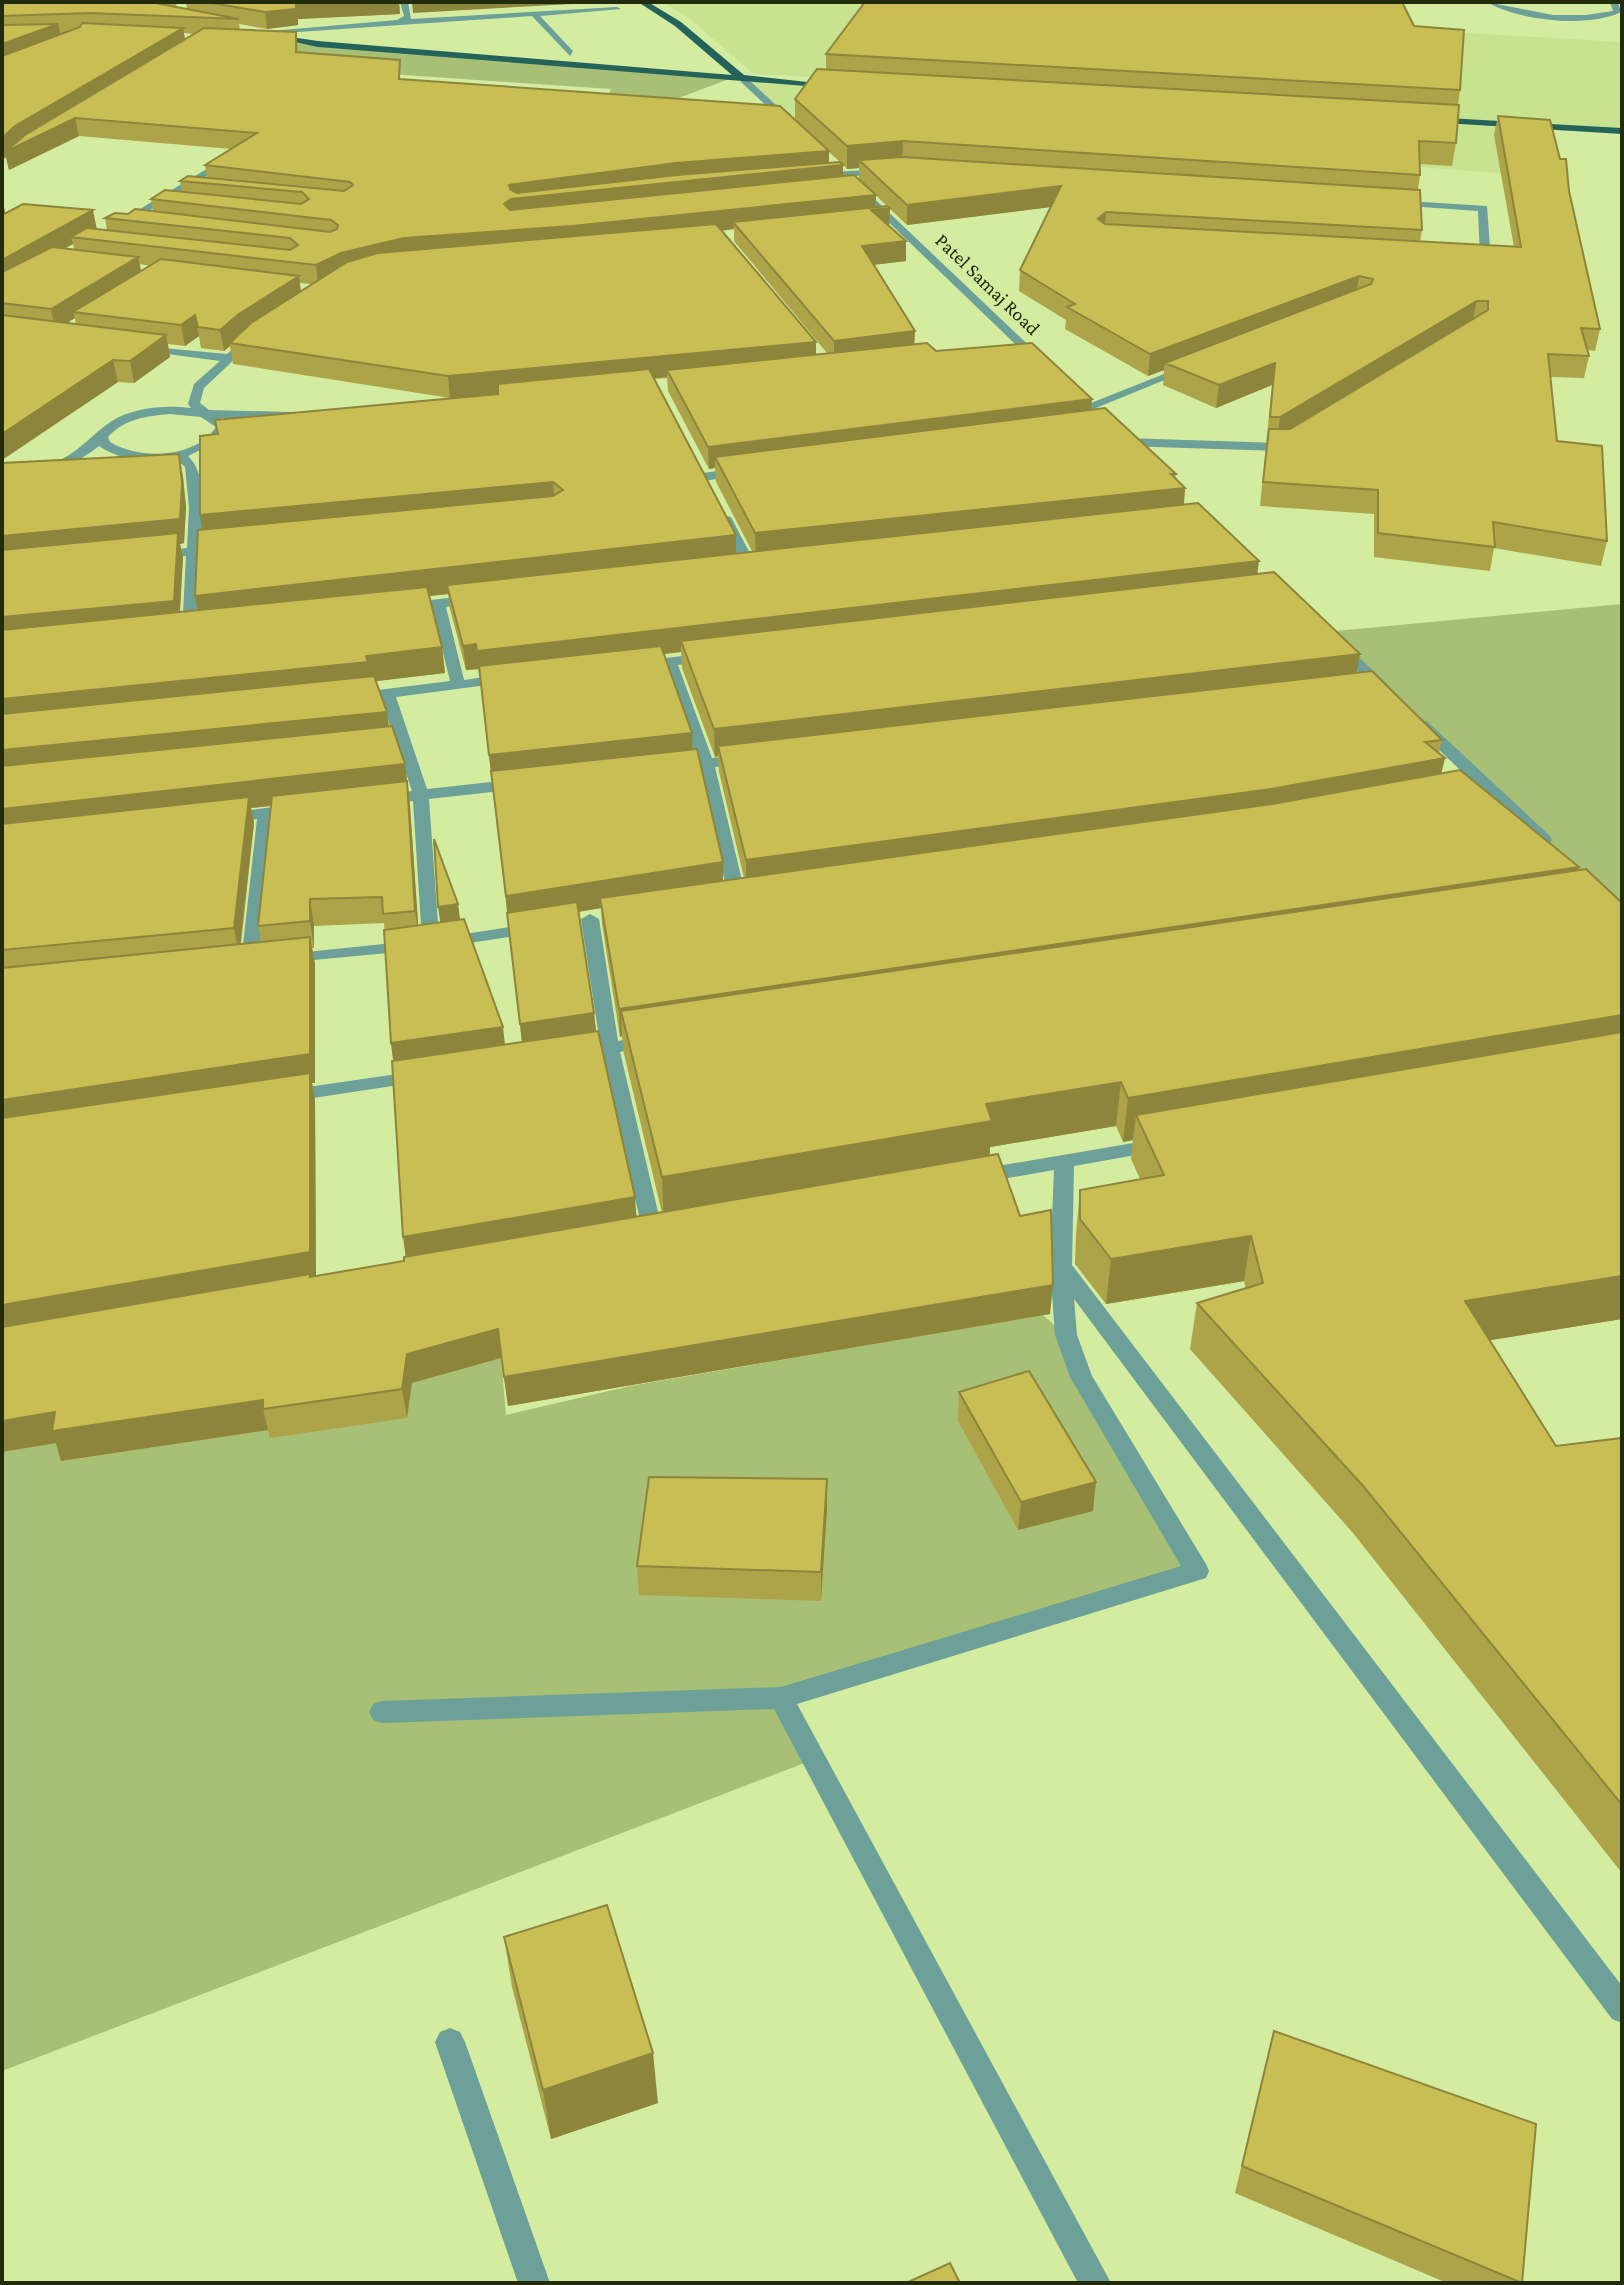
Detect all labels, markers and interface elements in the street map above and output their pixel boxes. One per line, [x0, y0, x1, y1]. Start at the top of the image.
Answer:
street label: Patel Samaj Road [931, 229, 1045, 340]

